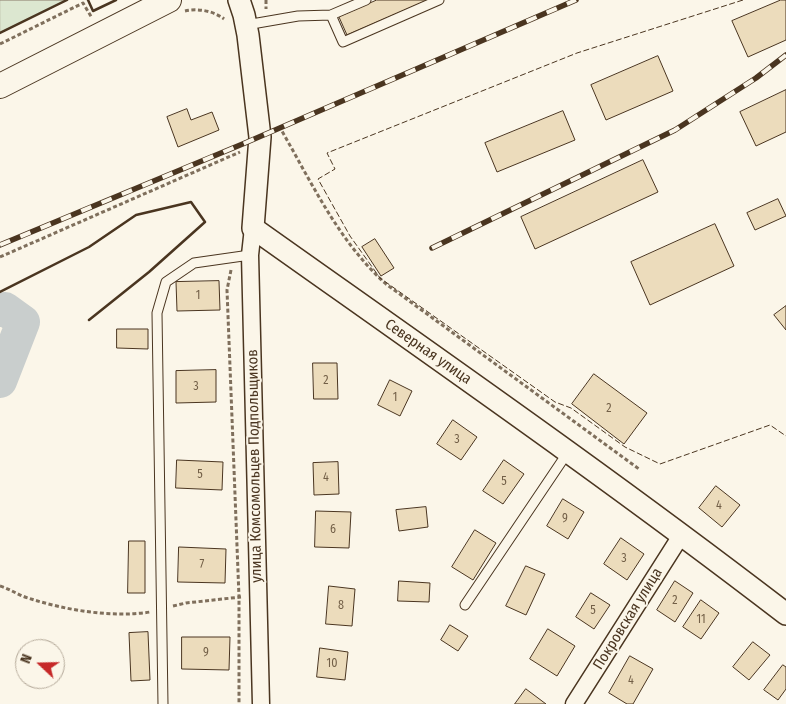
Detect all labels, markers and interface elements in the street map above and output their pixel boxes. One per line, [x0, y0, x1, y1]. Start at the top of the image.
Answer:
house number: 1 [196, 289, 200, 303]
street label: Северная улица [381, 316, 475, 388]
street label: улица Комсомольцев Подпольщиков [244, 349, 266, 583]
house number: 2 [323, 374, 329, 388]
house number: 3 [193, 380, 199, 394]
house number: 1 [393, 391, 397, 405]
house number: 2 [606, 402, 612, 416]
house number: 3 [454, 433, 460, 447]
house number: 5 [197, 468, 203, 482]
house number: 4 [323, 471, 329, 485]
house number: 5 [501, 475, 507, 489]
house number: 4 [716, 499, 722, 513]
house number: 9 [562, 512, 568, 526]
house number: 6 [330, 523, 336, 537]
house number: 3 [621, 552, 627, 566]
house number: 7 [200, 558, 204, 572]
street label: Покровская улица [590, 565, 666, 673]
house number: 2 [672, 594, 678, 608]
house number: 8 [338, 599, 344, 613]
house number: 5 [590, 604, 596, 618]
house number: 11 [696, 613, 706, 627]
north arrow [15, 639, 65, 689]
house number: 9 [203, 646, 209, 660]
text: N [17, 652, 36, 666]
house number: 10 [327, 657, 337, 671]
house number: 4 [628, 674, 634, 688]

